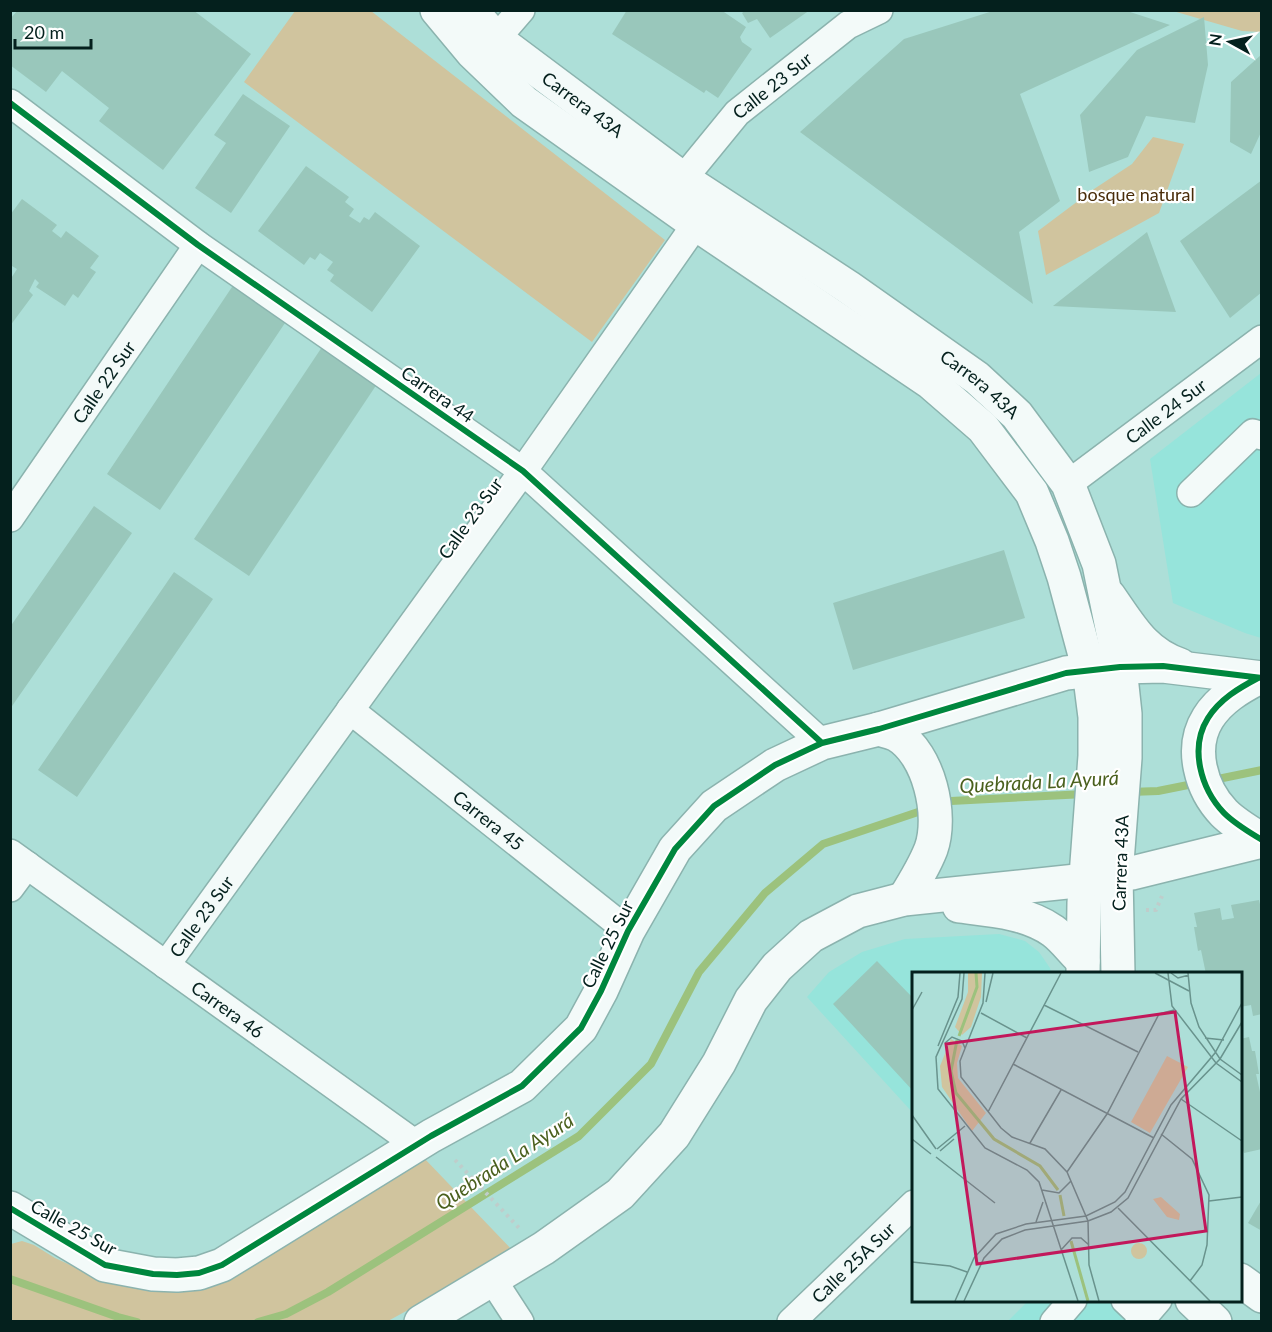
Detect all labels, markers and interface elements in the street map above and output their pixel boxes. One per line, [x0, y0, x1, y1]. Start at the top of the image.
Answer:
scale bar [15, 12, 92, 50]
north arrow [1200, 12, 1260, 72]
text: 20 m [24, 21, 64, 43]
text: N [1204, 32, 1225, 47]
street label: Calle 23 Sur [728, 47, 817, 123]
street label: Carrera 43A [538, 66, 629, 142]
park label: bosque natural [1077, 183, 1195, 205]
street label: Calle 22 Sur [67, 336, 140, 428]
street label: Carrera 43A [936, 345, 1025, 423]
street label: Carrera 44 [397, 361, 479, 427]
street label: Calle 24 Sur [1121, 373, 1211, 448]
street label: Calle 23 Sur [433, 473, 507, 563]
water label: Quebrada La Ayurá [959, 765, 1120, 797]
street label: Carrera 45 [449, 785, 528, 855]
street label: Carrera 43A [1107, 814, 1133, 911]
street label: Calle 23 Sur [164, 871, 238, 961]
street label: Calle 25 Sur [576, 896, 638, 992]
inset map [912, 972, 1242, 1302]
street label: Carrera 46 [187, 976, 268, 1043]
water label: Quebrada La Ayurá [431, 1107, 578, 1215]
street label: Calle 25 Sur [27, 1194, 121, 1260]
street label: Calle 25A Sur [807, 1217, 900, 1307]

